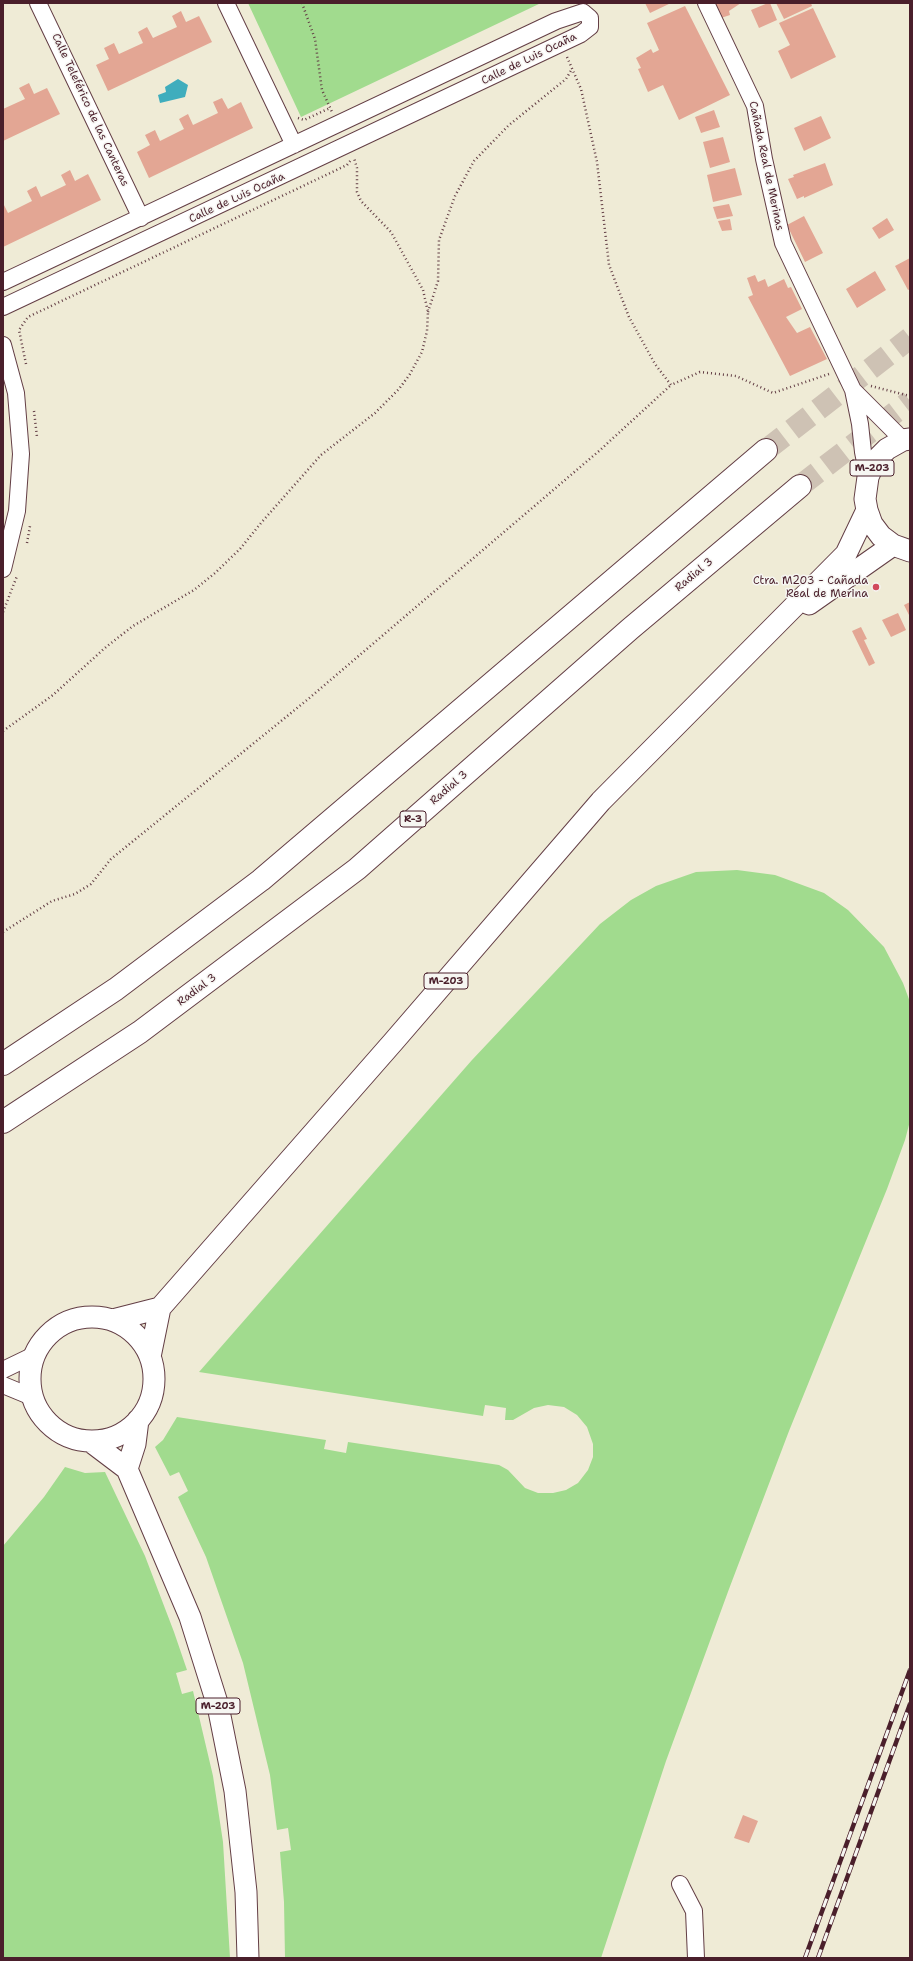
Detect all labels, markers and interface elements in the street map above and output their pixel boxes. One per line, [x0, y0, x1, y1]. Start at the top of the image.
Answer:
street label: Calle de Luis Ocaña [479, 30, 579, 88]
street label: Calle Teleférico de las Canteras [49, 31, 131, 189]
street label: Cañada Real de Merinas [746, 100, 786, 232]
street label: Calle de Luis Ocaña [187, 170, 287, 226]
road number: M-203 [850, 460, 894, 476]
street label: Radial 3 [672, 555, 716, 595]
place label: Ctra. M203 - Cañada Real de Merina [753, 574, 868, 600]
marker: Ctra. M203 - Cañada Real de Merina [871, 582, 881, 592]
street label: Radial 3 [427, 768, 471, 808]
road number: R-3 [400, 811, 426, 827]
street label: Radial 3 [175, 971, 219, 1009]
road number: M-203 [424, 973, 468, 989]
road number: M-203 [196, 1698, 240, 1714]

